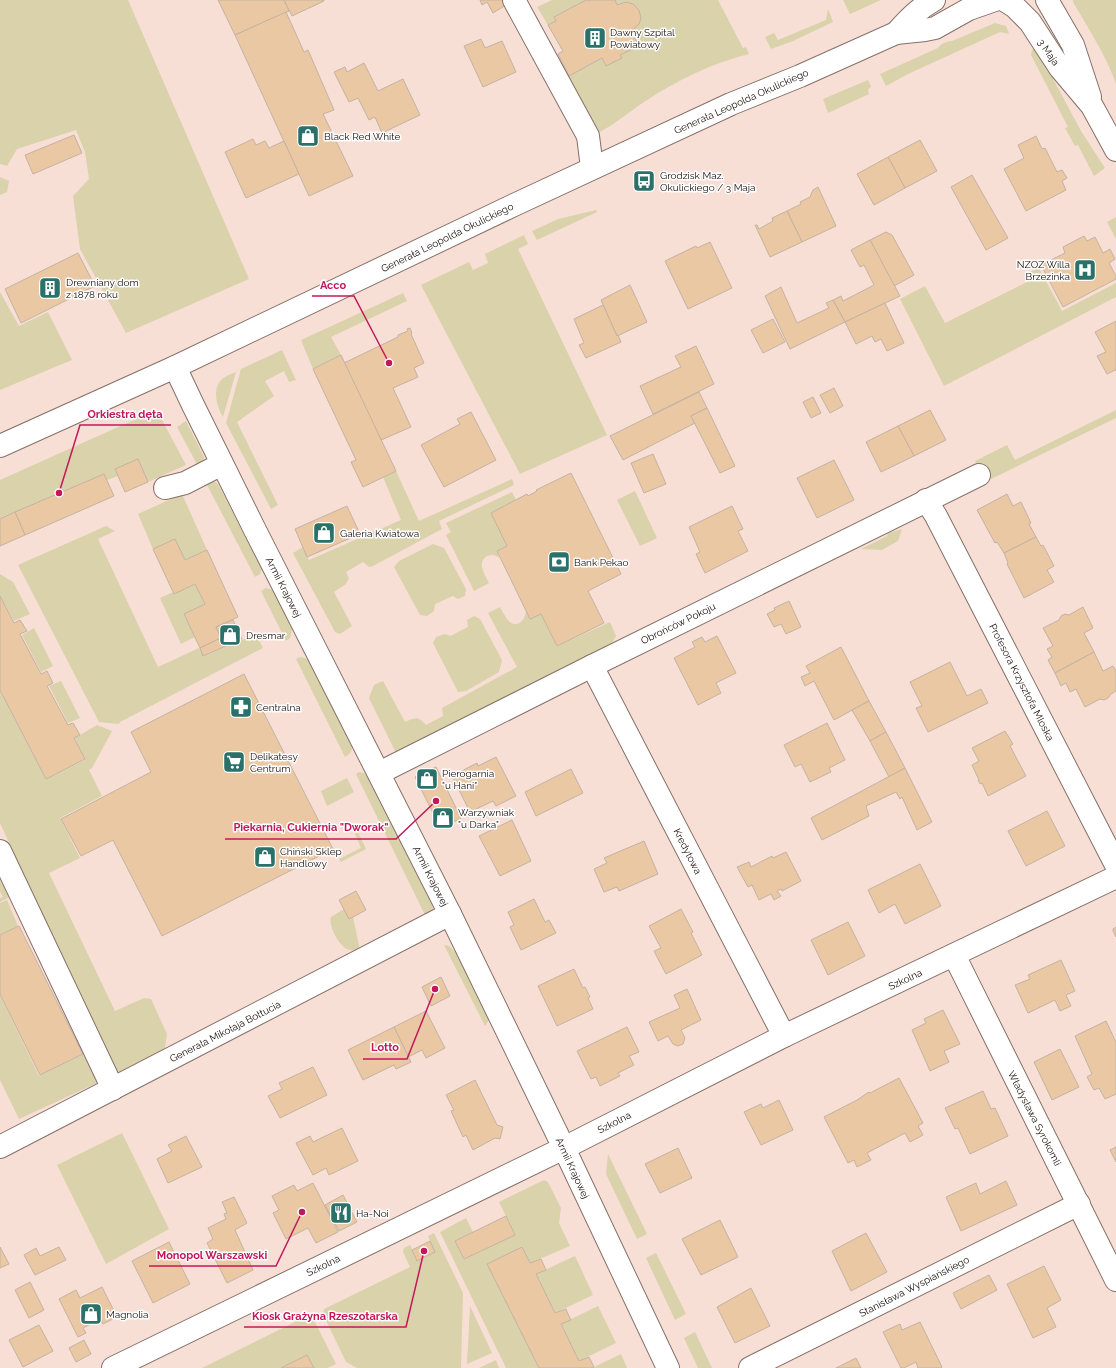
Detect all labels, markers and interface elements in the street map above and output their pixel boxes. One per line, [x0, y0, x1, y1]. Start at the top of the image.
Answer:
building icon: Dawny Szpital Powiatowy [582, 25, 608, 51]
place label: Dawny Szpital Powiatowy [610, 27, 675, 50]
street label: 3 Maja [1036, 37, 1061, 68]
street label: Generała Leopolda Okulickiego [672, 67, 810, 136]
shop icon: Black Red White [295, 123, 321, 149]
place label: Black Red White [324, 131, 401, 142]
bus stop icon: Grodzisk Maz. Okulickiego / 3 Maja [631, 168, 657, 194]
place label: Grodzisk Maz. Okulickiego / 3 Maja [660, 170, 756, 193]
street label: Generała Leopolda Okulickiego [379, 201, 515, 274]
hospital icon: NZOZ Willa Brzezinka [1072, 257, 1098, 283]
place label: NZOZ Willa Brzezinka [1017, 259, 1070, 282]
callout: Acco [312, 273, 354, 296]
building icon: Drewniany dom z 1878 roku [37, 275, 63, 301]
place label: Drewniany dom z 1878 roku [66, 277, 139, 300]
text: Acco [320, 279, 346, 292]
callout: Orkiestra dęta [80, 402, 171, 425]
text: Orkiestra dęta [87, 408, 163, 421]
shop icon: Galeria Kwiatowa [311, 520, 337, 546]
place label: Galeria Kwiatowa [340, 528, 419, 539]
bank icon: Bank Pekao [546, 549, 572, 575]
street label: Armii Krajowej [264, 555, 303, 619]
place label: Bank Pekao [574, 557, 629, 568]
street label: Obrońców Pokoju [639, 601, 717, 646]
shop icon: Dresmar [217, 622, 243, 648]
street label: Profesora Krzysztofa Mloska [987, 622, 1056, 743]
place label: Dresmar [246, 630, 286, 641]
pharmacy icon: Centralna [228, 694, 254, 720]
place label: Centralna [256, 702, 301, 713]
supermarket icon: Delikatesy Centrum [221, 749, 247, 775]
place label: Delikatesy Centrum [250, 751, 298, 774]
shop icon: Pierogarnia "u Hani" [414, 766, 440, 792]
place label: Pierogarnia "u Hani" [442, 768, 494, 791]
shop icon: Warzywniak "u Darka" [430, 805, 456, 831]
place label: Warzywniak "u Darka" [458, 807, 515, 830]
callout: Piekarnia, Cukiernia "Dworak" [225, 816, 396, 839]
text: Piekarnia, Cukiernia "Dworak" [233, 821, 389, 834]
street label: Kredytowa [671, 827, 704, 876]
shop icon: Chiński Sklep Handlowy [252, 844, 278, 870]
street label: Armii Krajowej [411, 844, 450, 908]
place label: Chiński Sklep Handlowy [280, 846, 342, 869]
street label: Szkolna [887, 967, 924, 992]
street label: Generała Mikołaja Bołtucia [168, 999, 283, 1064]
callout: Lotto [363, 1036, 407, 1059]
text: Lotto [371, 1041, 399, 1054]
street label: Władysława Syrokomli [1006, 1069, 1063, 1168]
street label: Szkolna [596, 1109, 633, 1136]
street label: Armii Krajowej [554, 1136, 591, 1200]
restaurant icon: Ha-Noi [328, 1200, 354, 1226]
place label: Ha-Noi [356, 1208, 389, 1219]
callout: Monopol Warszawski [149, 1243, 276, 1266]
text: Monopol Warszawski [157, 1249, 267, 1262]
street label: Szkolna [305, 1253, 342, 1278]
street label: Stanisława Wyspiańskiego [857, 1254, 971, 1319]
shop icon: Magnolia [78, 1301, 104, 1327]
callout: Kiosk Grażyna Rzeszotarska [244, 1304, 406, 1327]
place label: Magnolia [106, 1309, 148, 1320]
text: Kiosk Grażyna Rzeszotarska [252, 1310, 398, 1323]

